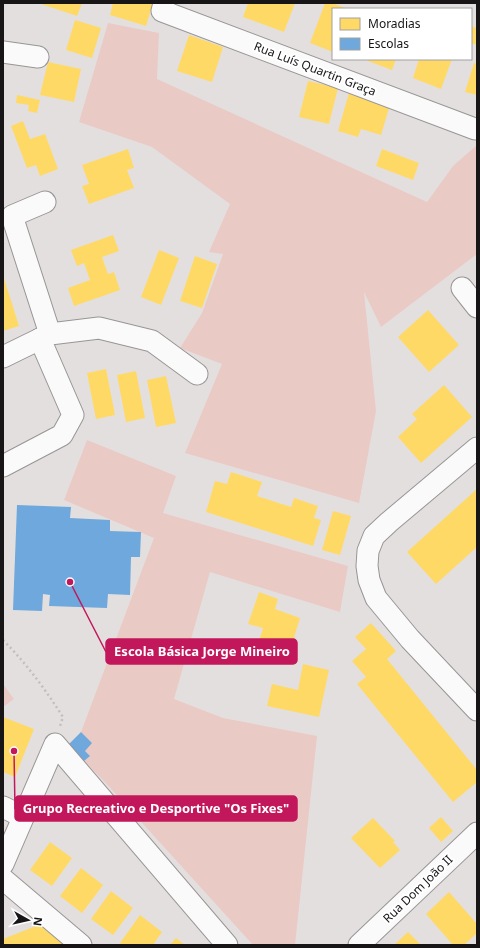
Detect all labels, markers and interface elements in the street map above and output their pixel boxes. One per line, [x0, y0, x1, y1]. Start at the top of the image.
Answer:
legend [332, 8, 472, 60]
text: Moradias [368, 15, 421, 32]
text: Escolas [368, 35, 409, 52]
street label: Rua Luís Quartin Graça [252, 37, 379, 100]
callout: Escola Básica Jorge Mineiro [106, 639, 297, 664]
text: Escola Básica Jorge Mineiro [114, 642, 290, 660]
callout: Grupo Recreativo e Desportive "Os Fixes" [15, 796, 297, 821]
text: Grupo Recreativo e Desportive "Os Fixes" [23, 799, 289, 817]
street label: Rua Dom João II [379, 851, 456, 926]
north arrow [8, 900, 48, 940]
text: N [30, 916, 46, 927]

